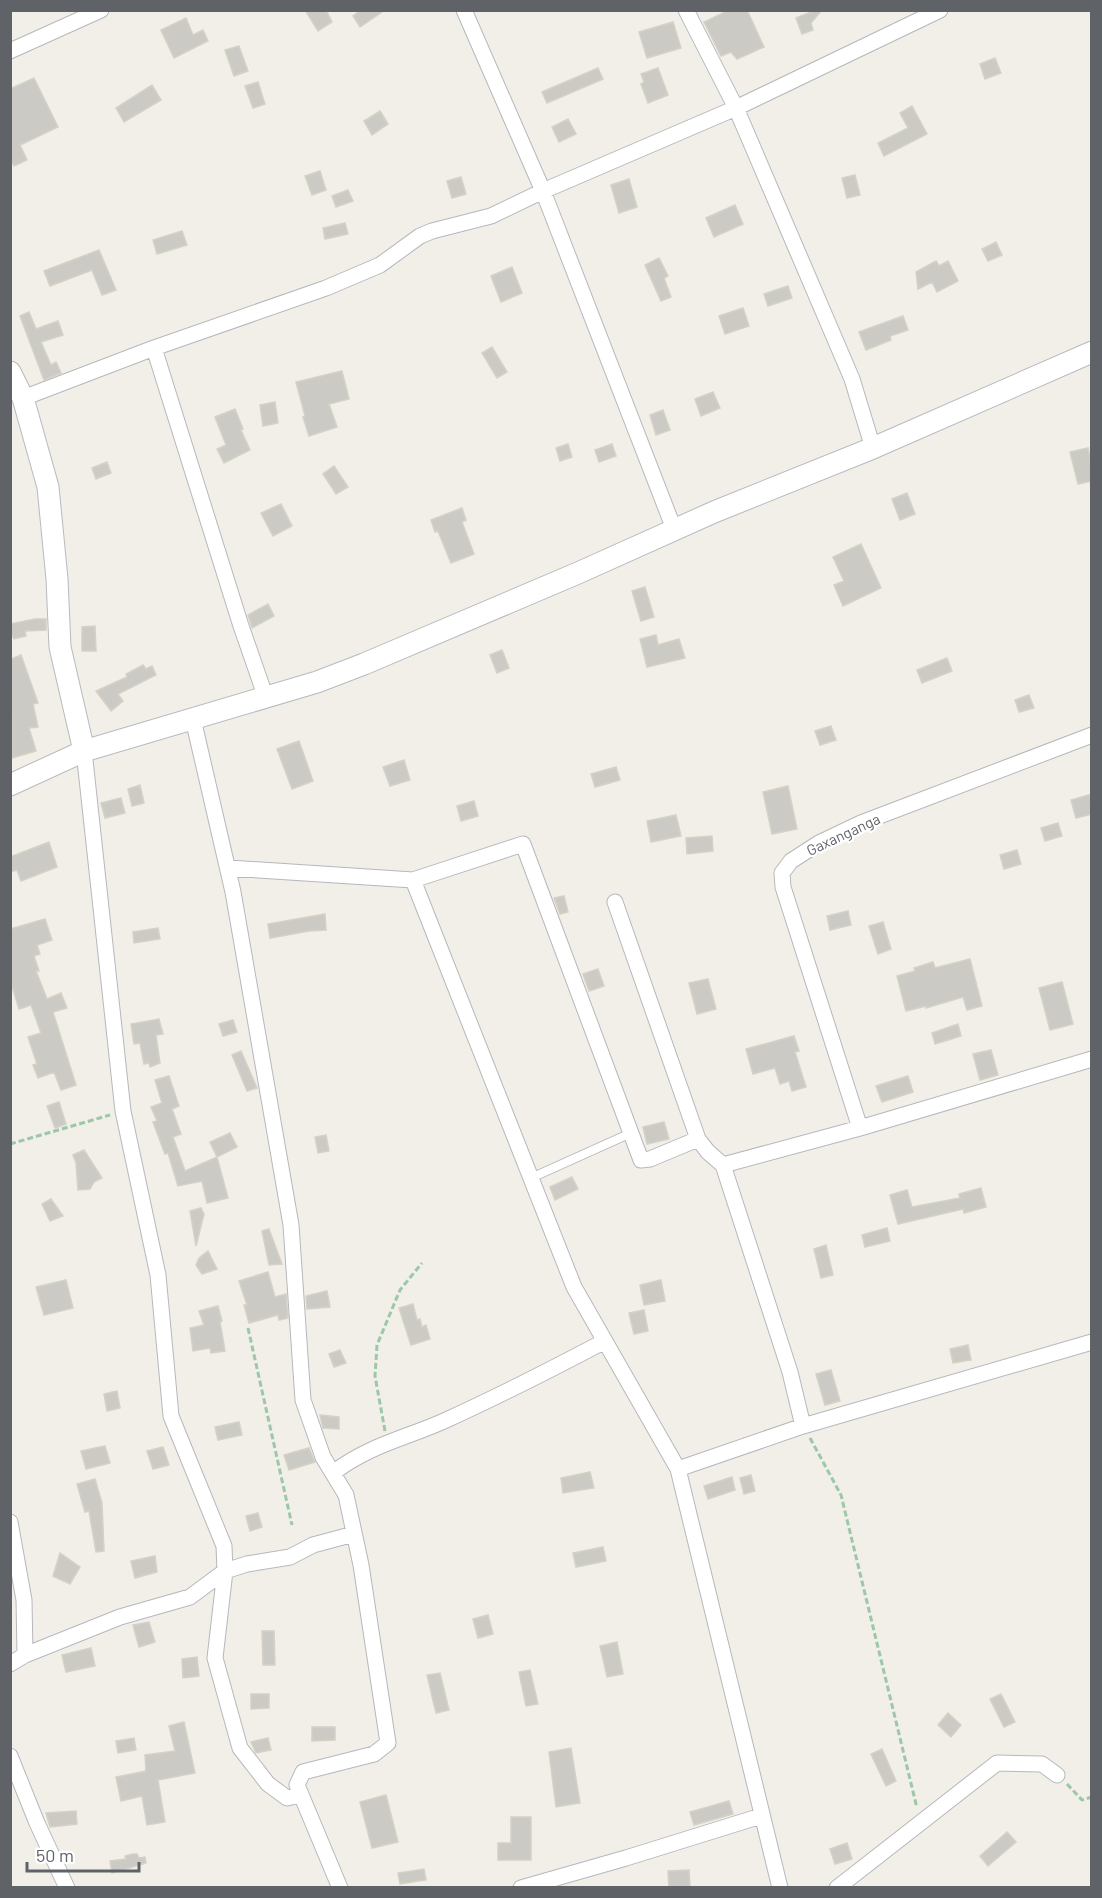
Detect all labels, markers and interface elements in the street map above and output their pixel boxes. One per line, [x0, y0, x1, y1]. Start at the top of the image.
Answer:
street label: Gaxanganga [803, 809, 883, 859]
scale bar [27, 1835, 140, 1873]
text: 50 m [36, 1844, 74, 1866]

